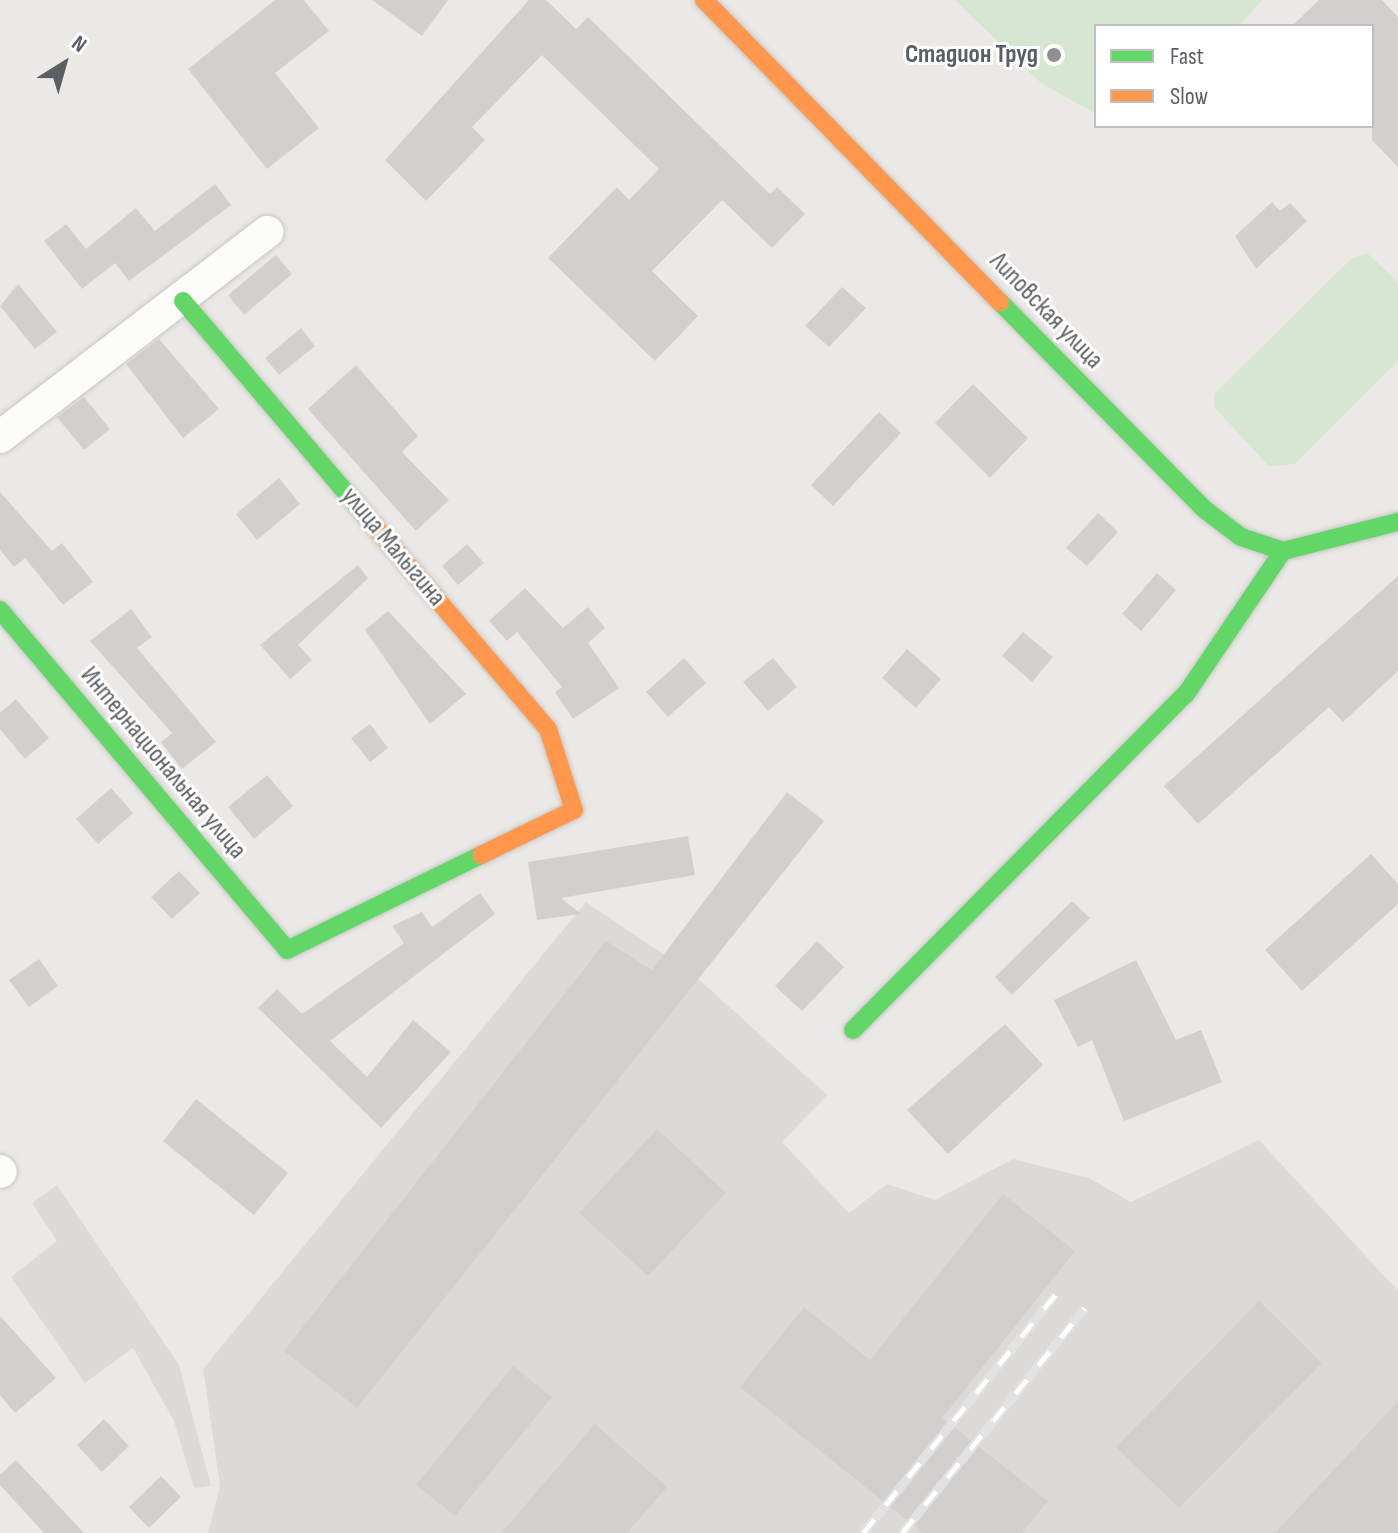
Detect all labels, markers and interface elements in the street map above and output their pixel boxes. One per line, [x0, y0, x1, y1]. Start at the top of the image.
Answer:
north arrow [24, 24, 104, 104]
legend [1094, 24, 1374, 128]
text: N [66, 30, 92, 59]
place label: Стадион Труд [905, 39, 1038, 71]
text: Fast [1170, 42, 1204, 71]
marker: Стадион Труд [1045, 46, 1063, 64]
text: Slow [1170, 82, 1208, 111]
street label: Липовская улица [983, 246, 1109, 376]
street label: улица Малыгина [334, 481, 452, 613]
street label: Интернациональная улица [73, 660, 253, 866]

